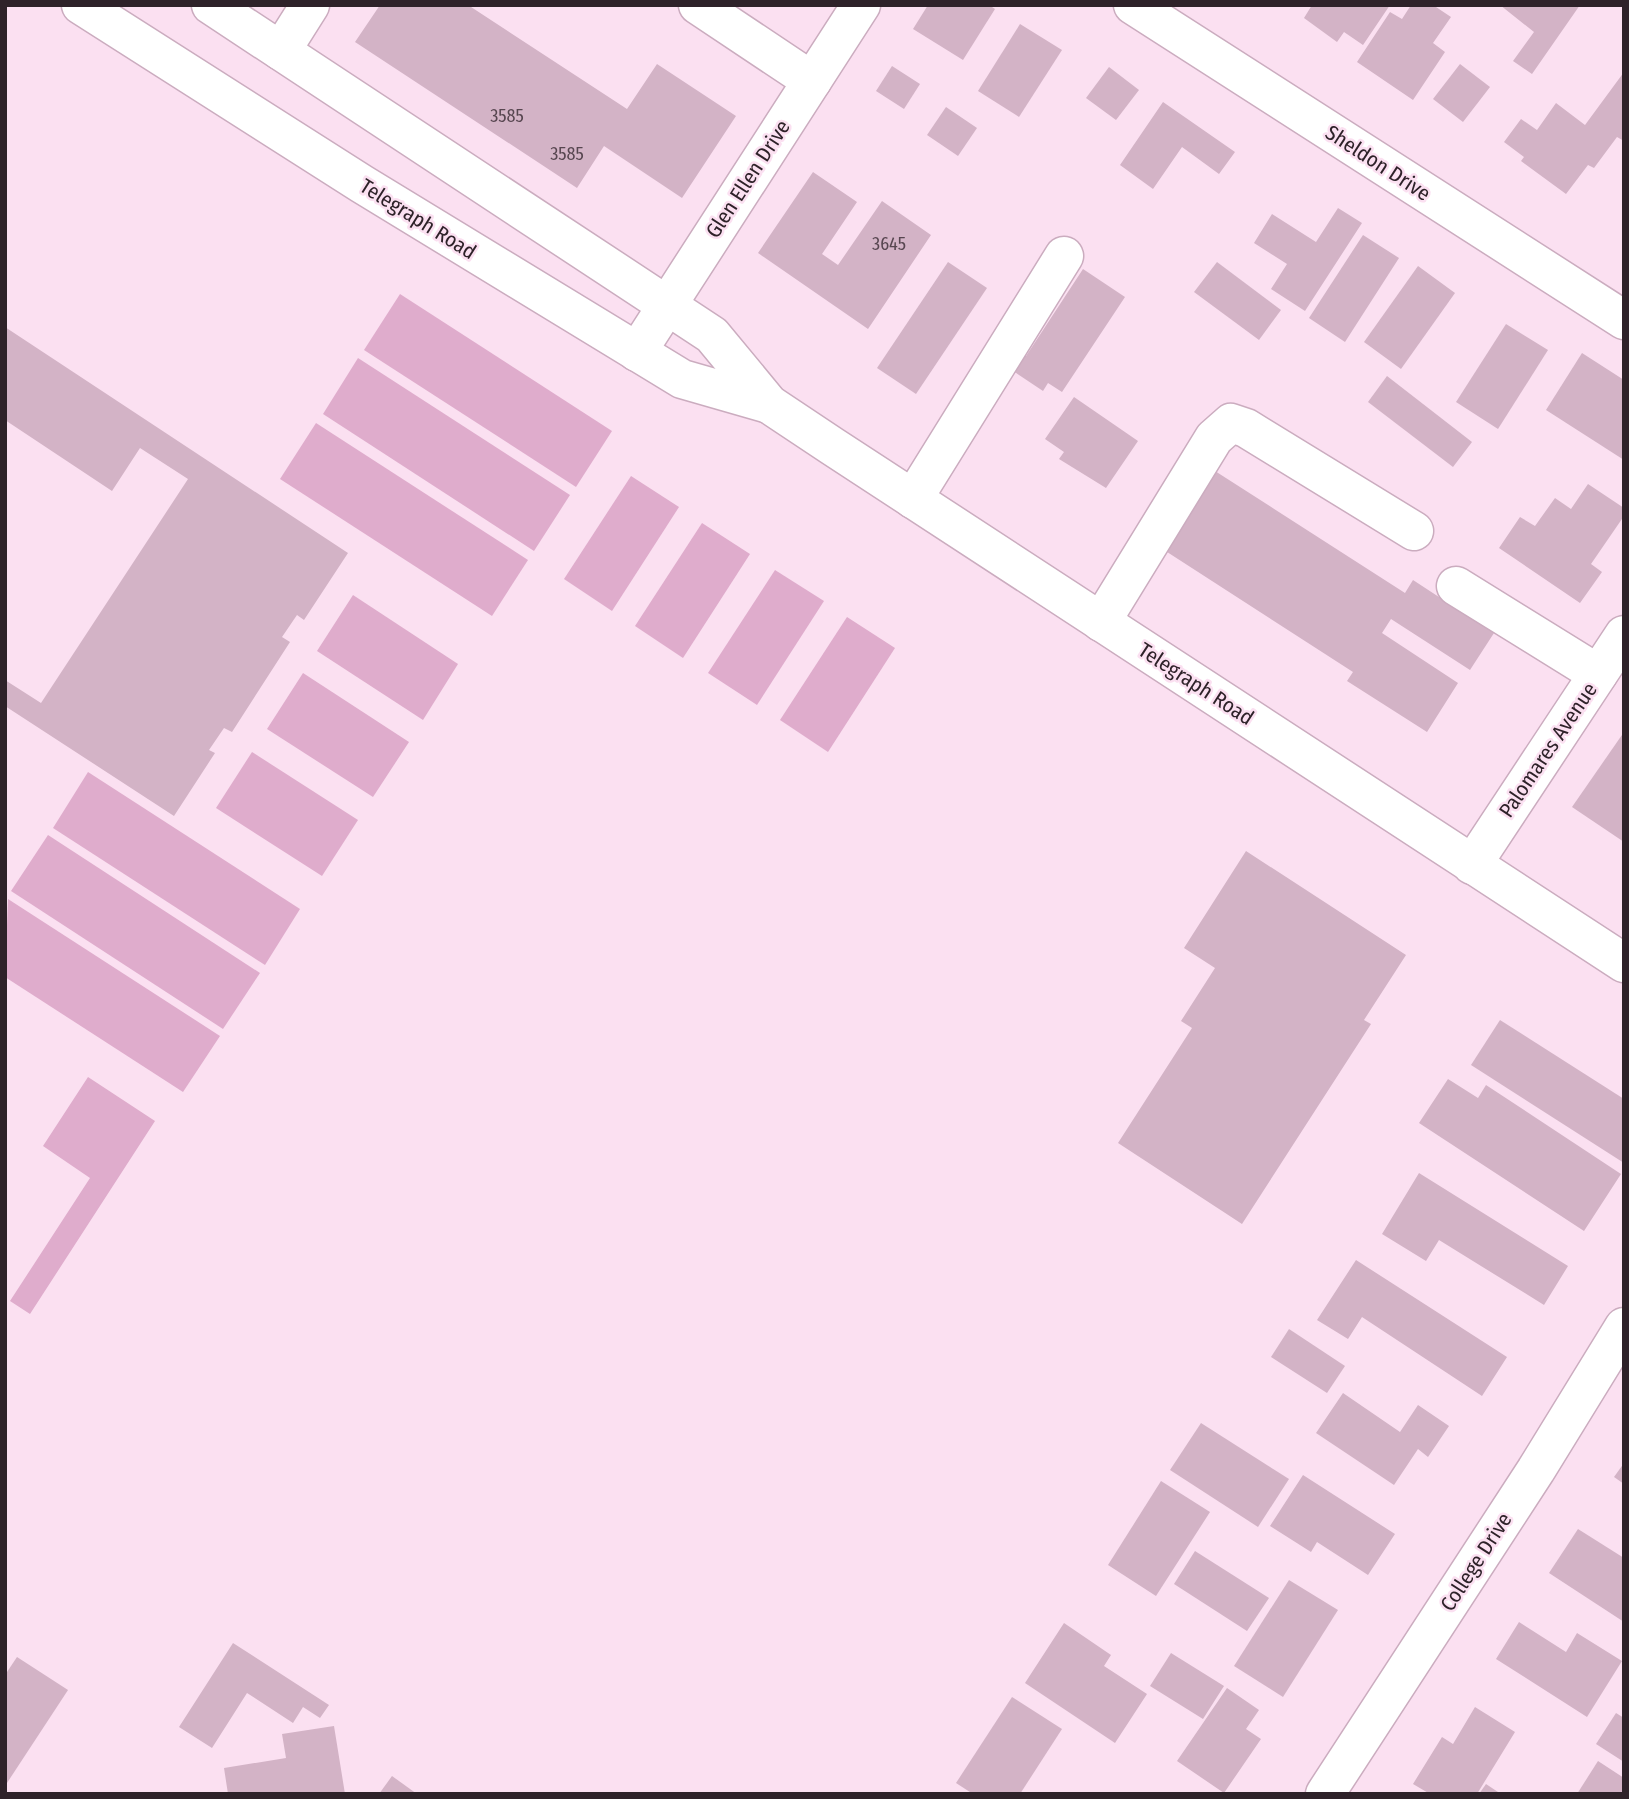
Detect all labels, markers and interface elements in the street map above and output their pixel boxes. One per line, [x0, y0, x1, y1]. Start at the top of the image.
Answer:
house number: 3585 [490, 105, 524, 127]
street label: Glen Ellen Drive [700, 115, 796, 243]
street label: Sheldon Drive [1321, 119, 1435, 207]
house number: 3585 [550, 143, 584, 165]
street label: Telegraph Road [355, 173, 481, 265]
house number: 3645 [872, 233, 906, 255]
street label: Telegraph Road [1133, 637, 1259, 731]
street label: Palomares Avenue [1493, 678, 1603, 822]
street label: College Drive [1435, 1508, 1517, 1616]

